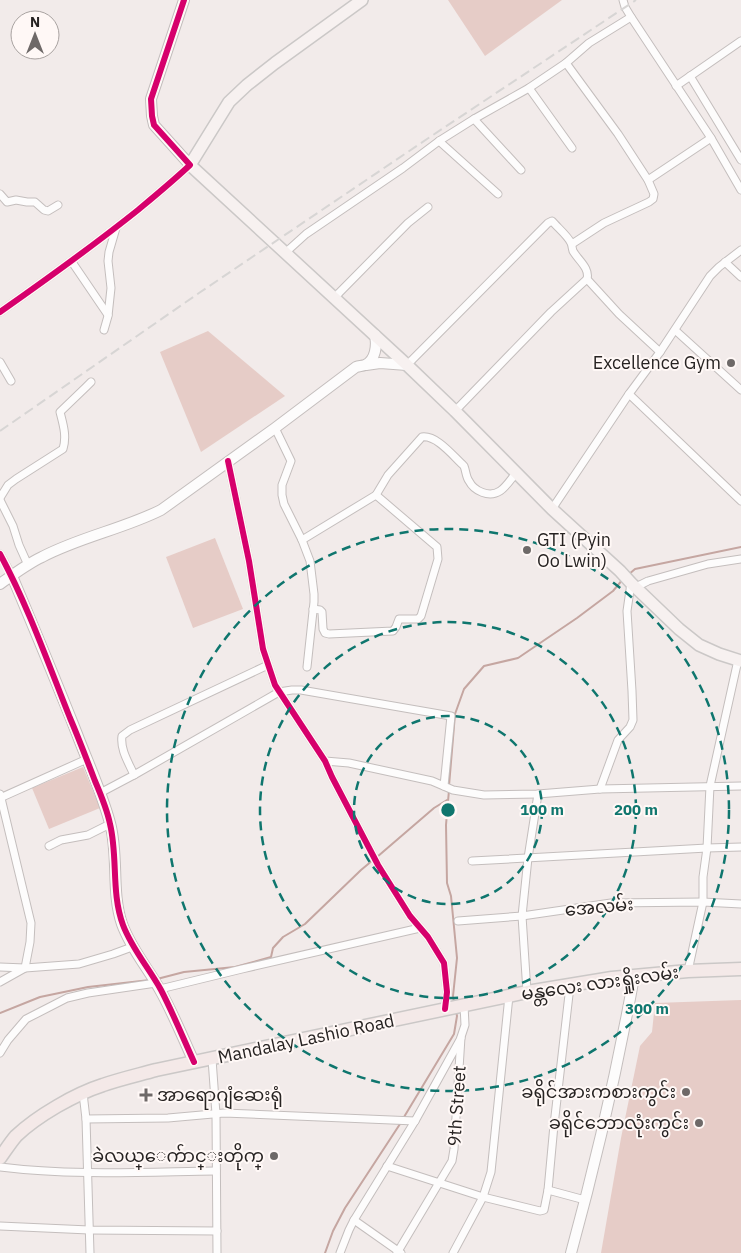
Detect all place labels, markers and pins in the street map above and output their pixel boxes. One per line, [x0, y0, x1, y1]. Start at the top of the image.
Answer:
place label: Excellence Gym [593, 351, 721, 374]
marker: Excellence Gym [725, 357, 737, 369]
place label: GTI (Pyin Oo Lwin) [537, 528, 611, 572]
marker: GTI (Pyin Oo Lwin) [521, 544, 533, 556]
centre of rings [439, 801, 457, 819]
place label: ခရိုင်အားကစားကွင်း [521, 1078, 676, 1107]
place label: အာရောဂျံဆေးရုံ [157, 1083, 283, 1110]
marker: ခရိုင်အားကစားကွင်း [680, 1086, 692, 1098]
marker: အာရောဂျံဆေးရုံ [139, 1088, 153, 1102]
place label: ခရိုင်ဘောလုံးကွင်း [549, 1109, 689, 1138]
marker: ခရိုင်ဘောလုံးကွင်း [693, 1117, 705, 1129]
place label: ခဲလယ္ေက်ာင္းတိုက္ [92, 1142, 264, 1171]
marker: ခဲလယ္ေက်ာင္းတိုက္ [268, 1150, 280, 1162]

